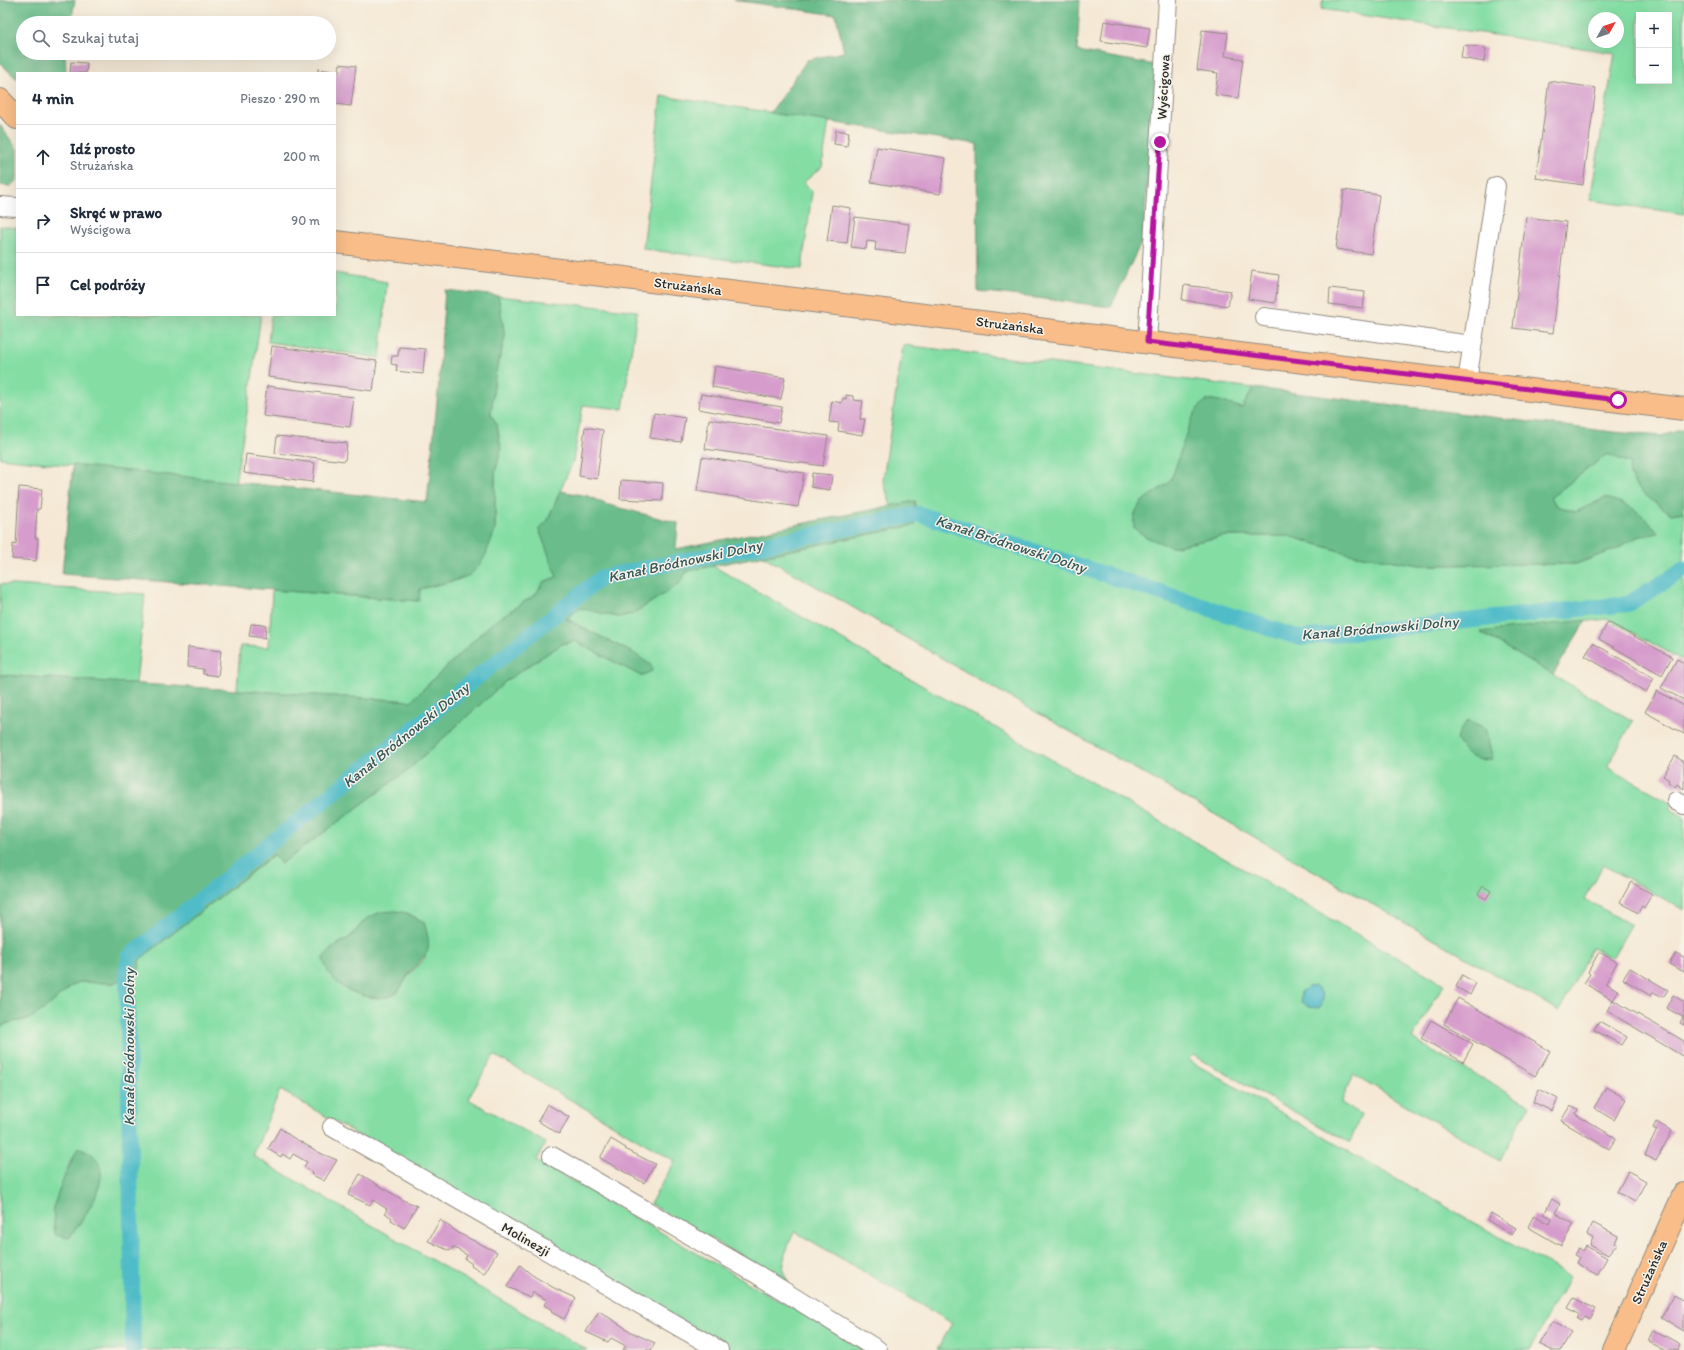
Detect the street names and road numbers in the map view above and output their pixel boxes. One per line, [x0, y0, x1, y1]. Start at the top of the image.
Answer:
street label: Wyścigowa [1153, 53, 1174, 120]
street label: Strużańska [653, 274, 724, 299]
street label: Strużańska [975, 313, 1046, 338]
street label: Molinezji [498, 1219, 553, 1260]
street label: Strużańska [1628, 1237, 1671, 1307]

